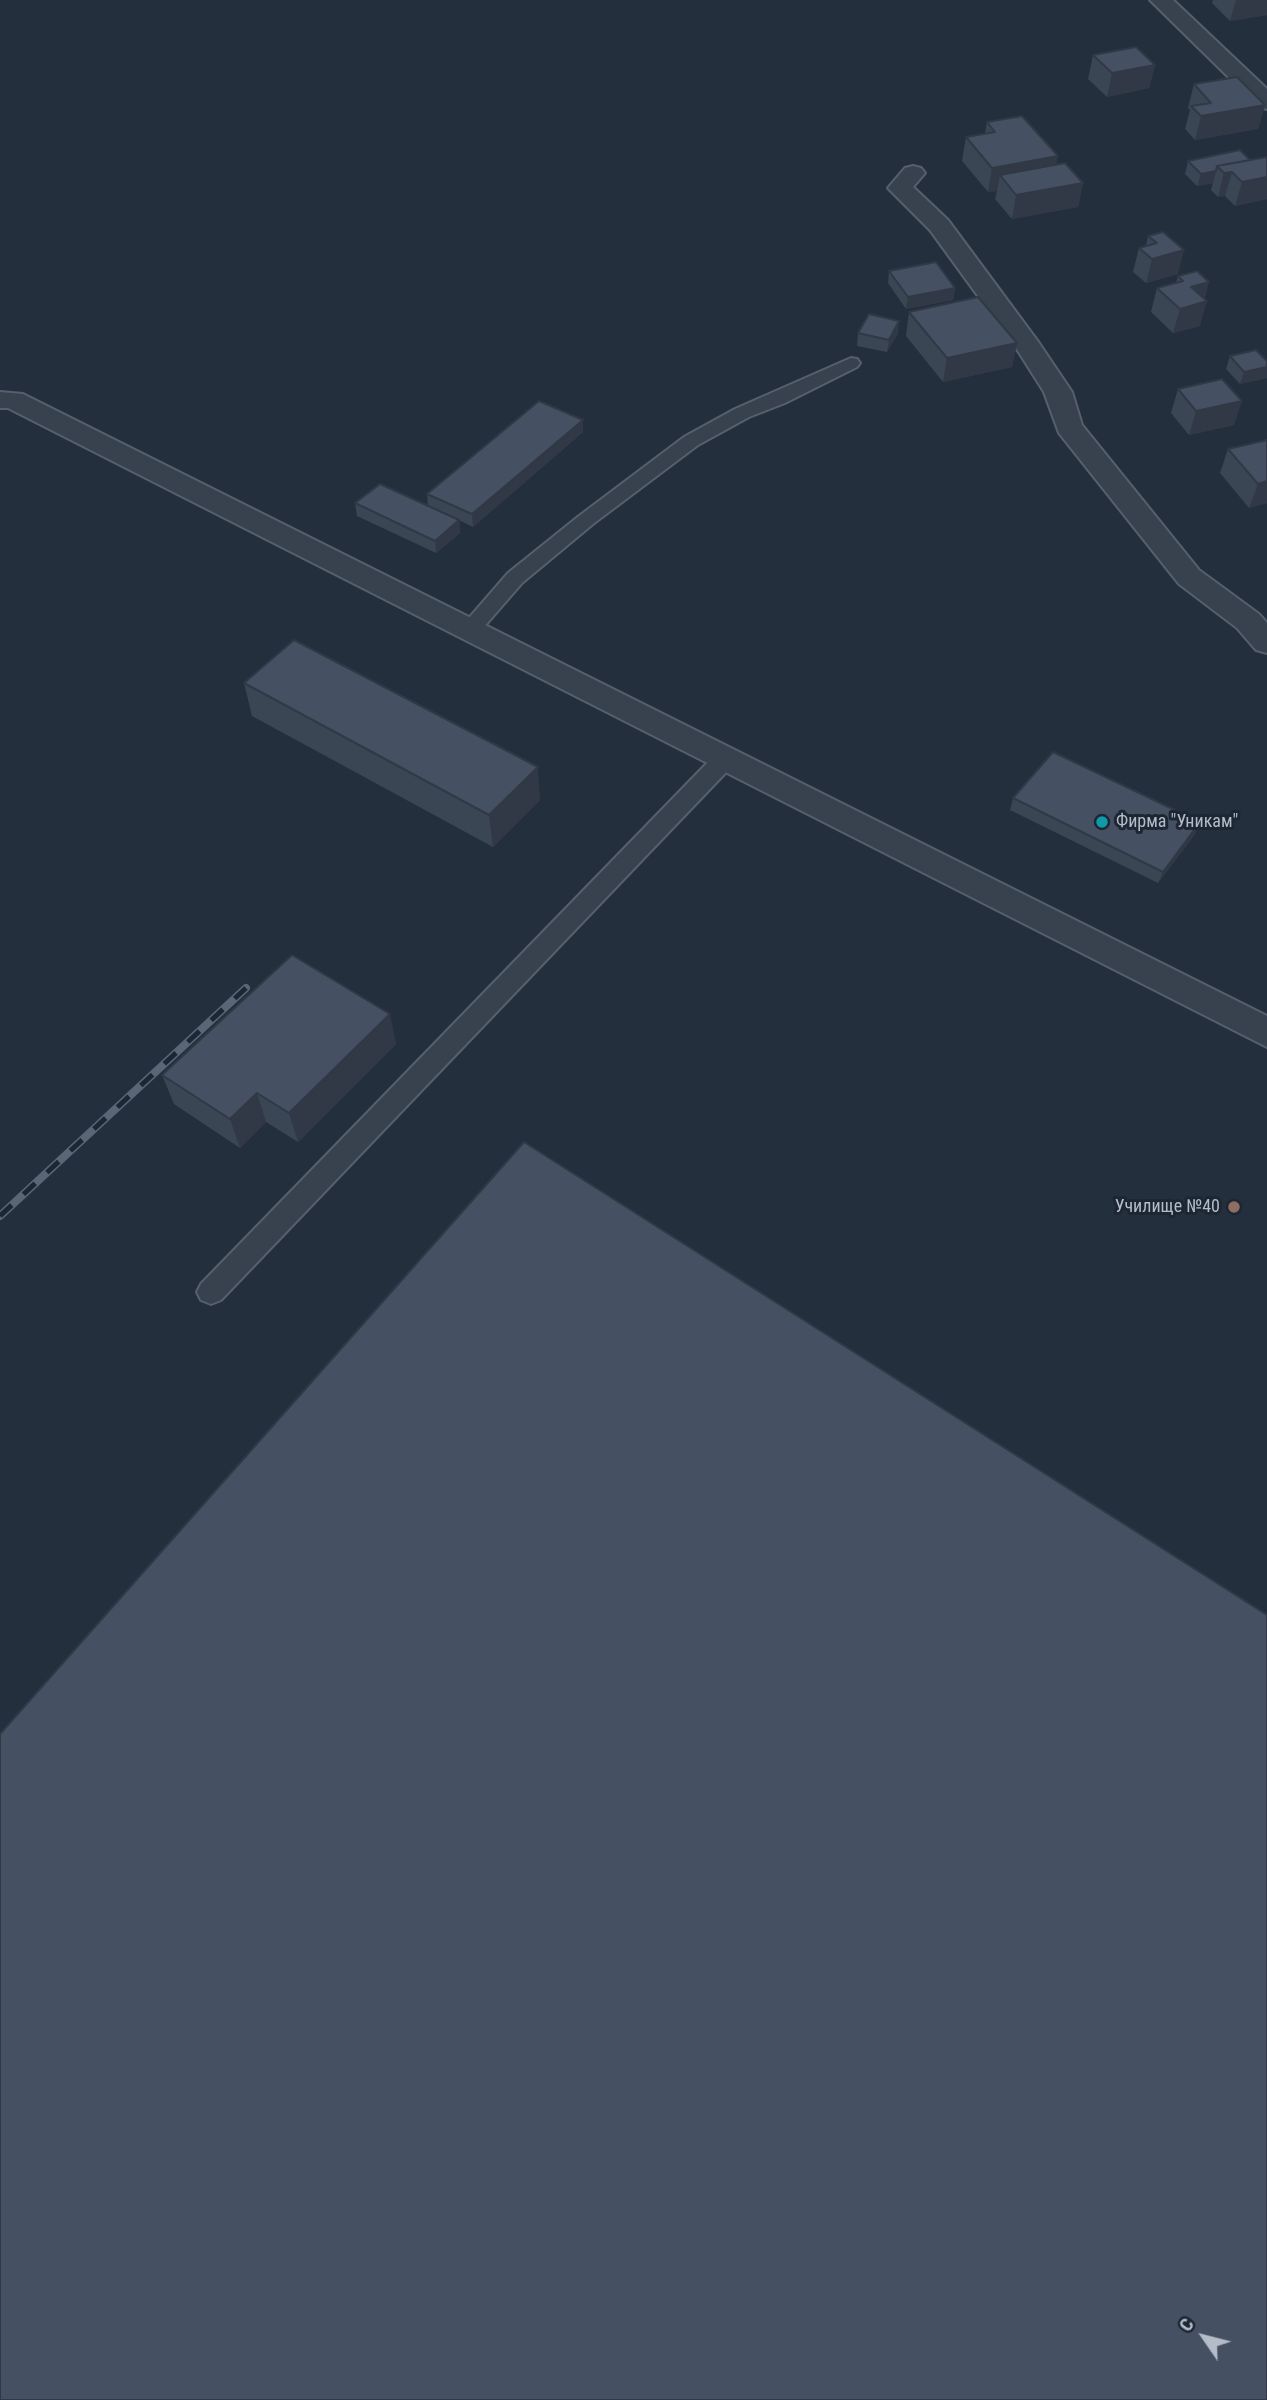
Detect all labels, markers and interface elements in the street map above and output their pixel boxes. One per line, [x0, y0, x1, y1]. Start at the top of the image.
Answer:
place label: Фирма "Уникам" [1116, 811, 1238, 833]
marker: Фирма "Уникам" [1094, 814, 1110, 830]
place label: Училище №40 [1115, 1196, 1220, 1218]
marker: Училище №40 [1226, 1199, 1242, 1215]
north arrow [1169, 2302, 1239, 2372]
text: С [1174, 2314, 1199, 2336]

